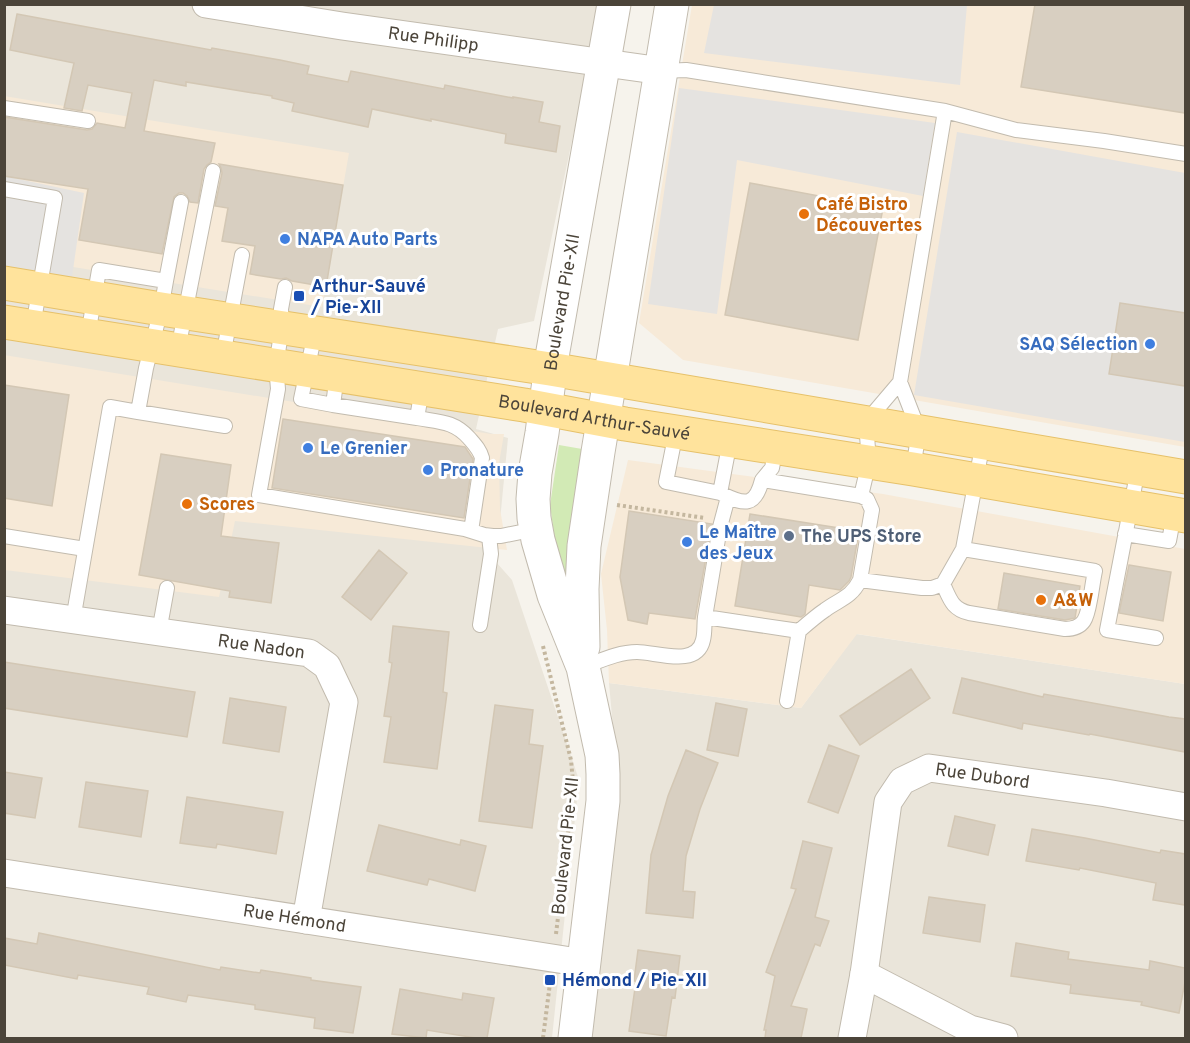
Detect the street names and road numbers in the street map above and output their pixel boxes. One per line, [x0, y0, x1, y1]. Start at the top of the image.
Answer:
street label: Rue Philipp [386, 23, 480, 58]
street label: Boulevard Pie-XII [540, 232, 586, 372]
street label: Boulevard Arthur-Sauvé [496, 391, 692, 447]
street label: Rue Nadon [216, 630, 306, 665]
street label: Rue Dubord [934, 759, 1031, 795]
street label: Boulevard Pie-XII [548, 776, 585, 916]
street label: Rue Hémond [241, 900, 347, 939]

